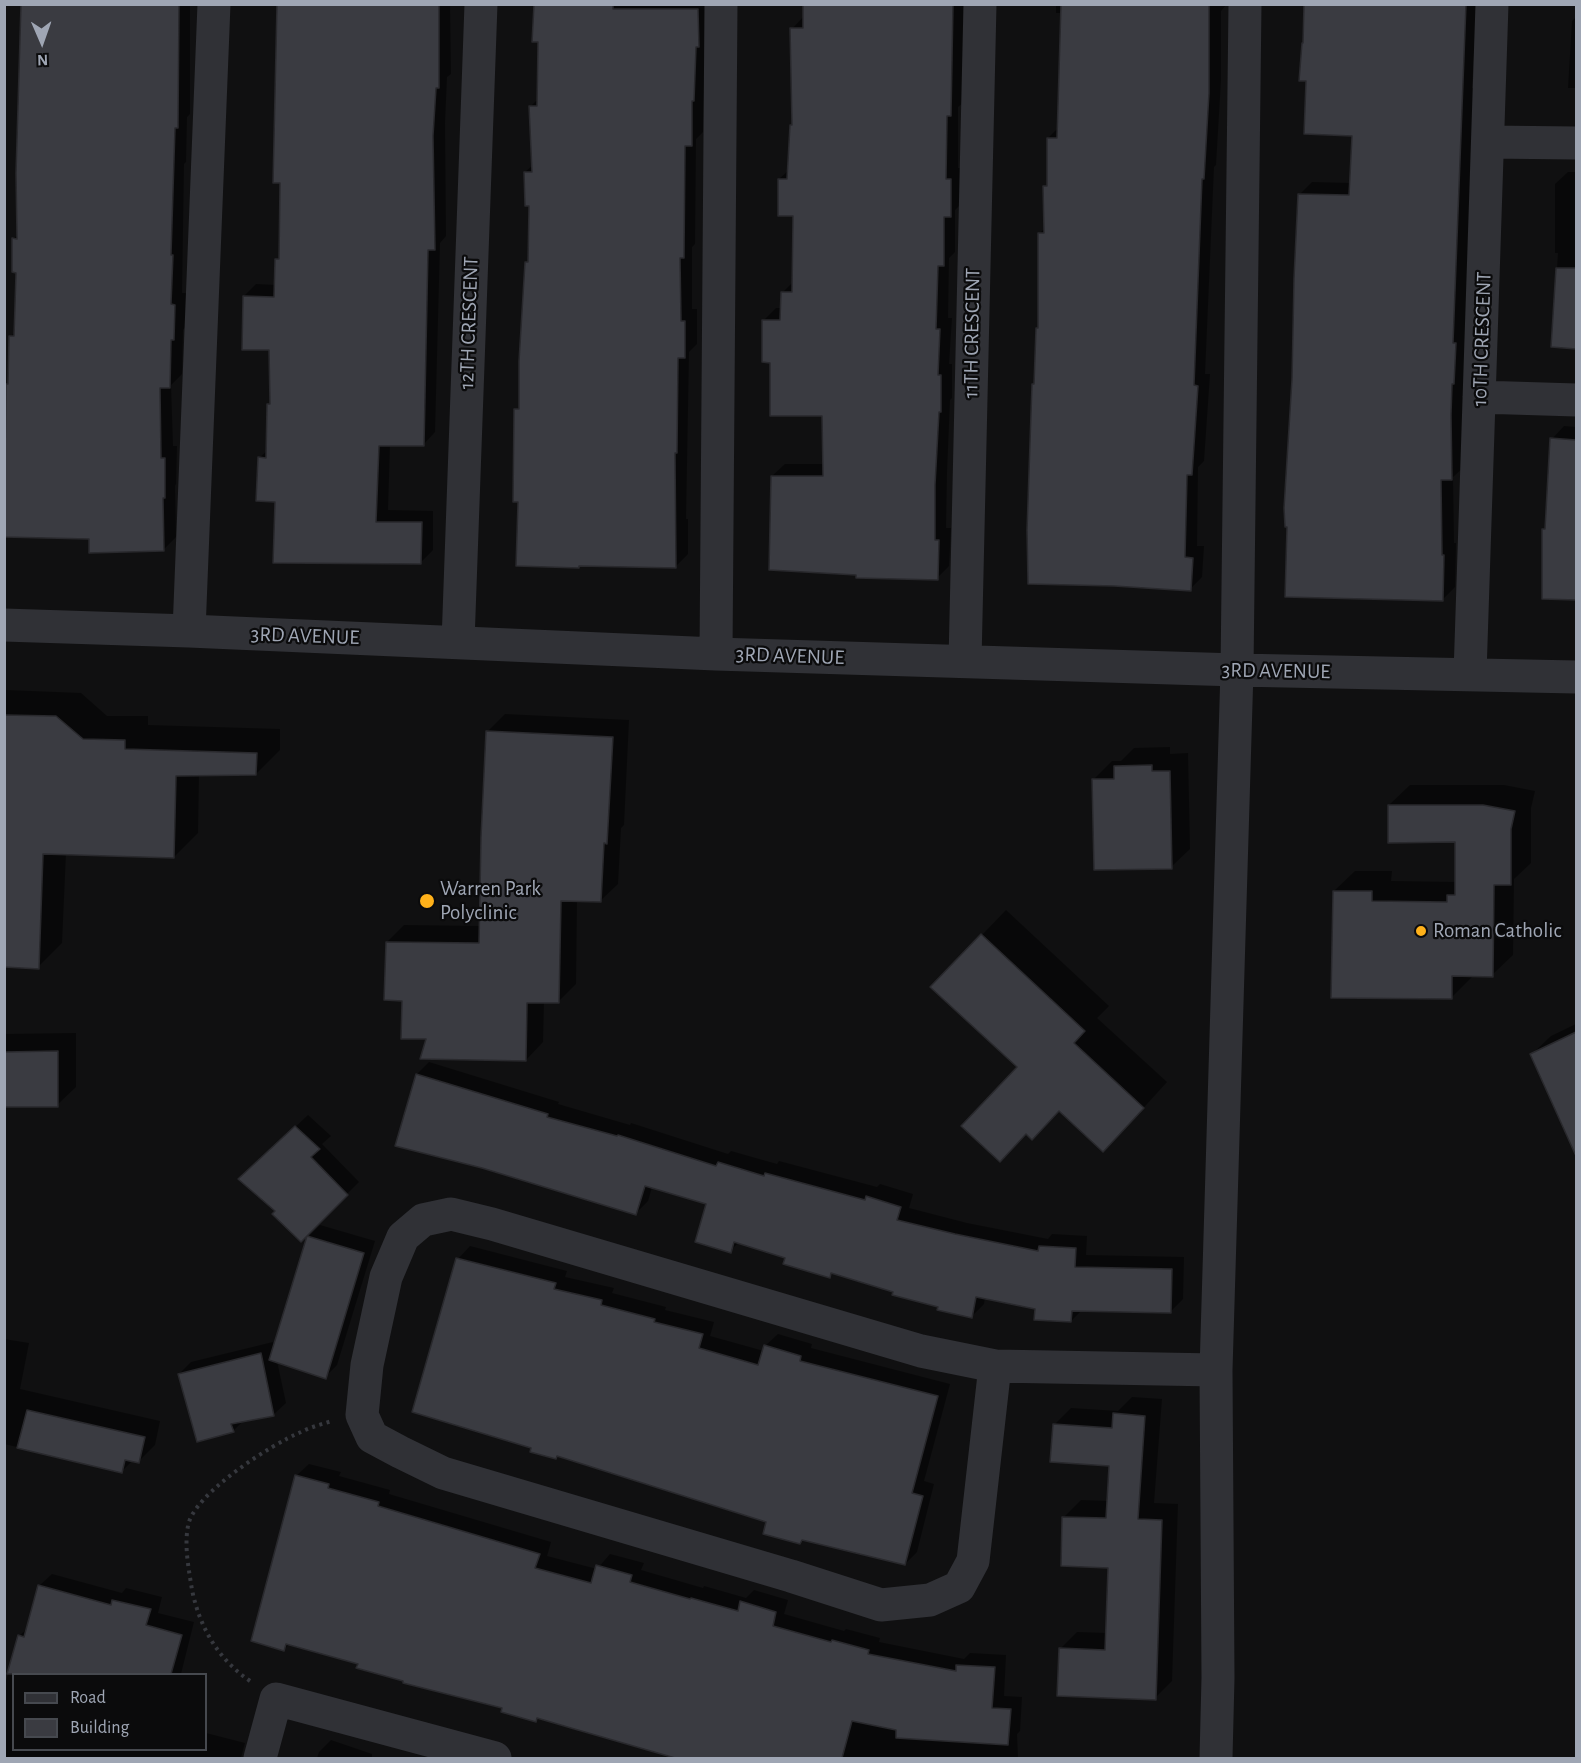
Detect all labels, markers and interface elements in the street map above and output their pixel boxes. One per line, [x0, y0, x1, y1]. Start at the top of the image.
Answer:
north arrow [12, 12, 72, 72]
text: N [37, 52, 48, 68]
street label: 12TH CRESCENT [454, 256, 484, 390]
street label: 11TH CRESCENT [958, 268, 986, 398]
street label: 10TH CRESCENT [1467, 271, 1497, 407]
street label: 3RD AVENUE [250, 622, 360, 650]
street label: 3RD AVENUE [735, 642, 845, 670]
street label: 3RD AVENUE [1221, 657, 1331, 685]
place label: Warren Park Polyclinic [440, 876, 541, 926]
marker: Warren Park Polyclinic [418, 892, 436, 910]
place label: Roman Catholic [1433, 918, 1561, 944]
marker: Roman Catholic [1414, 924, 1428, 938]
legend [12, 1673, 207, 1751]
text: Road [70, 1689, 106, 1707]
text: Building [70, 1719, 129, 1737]

